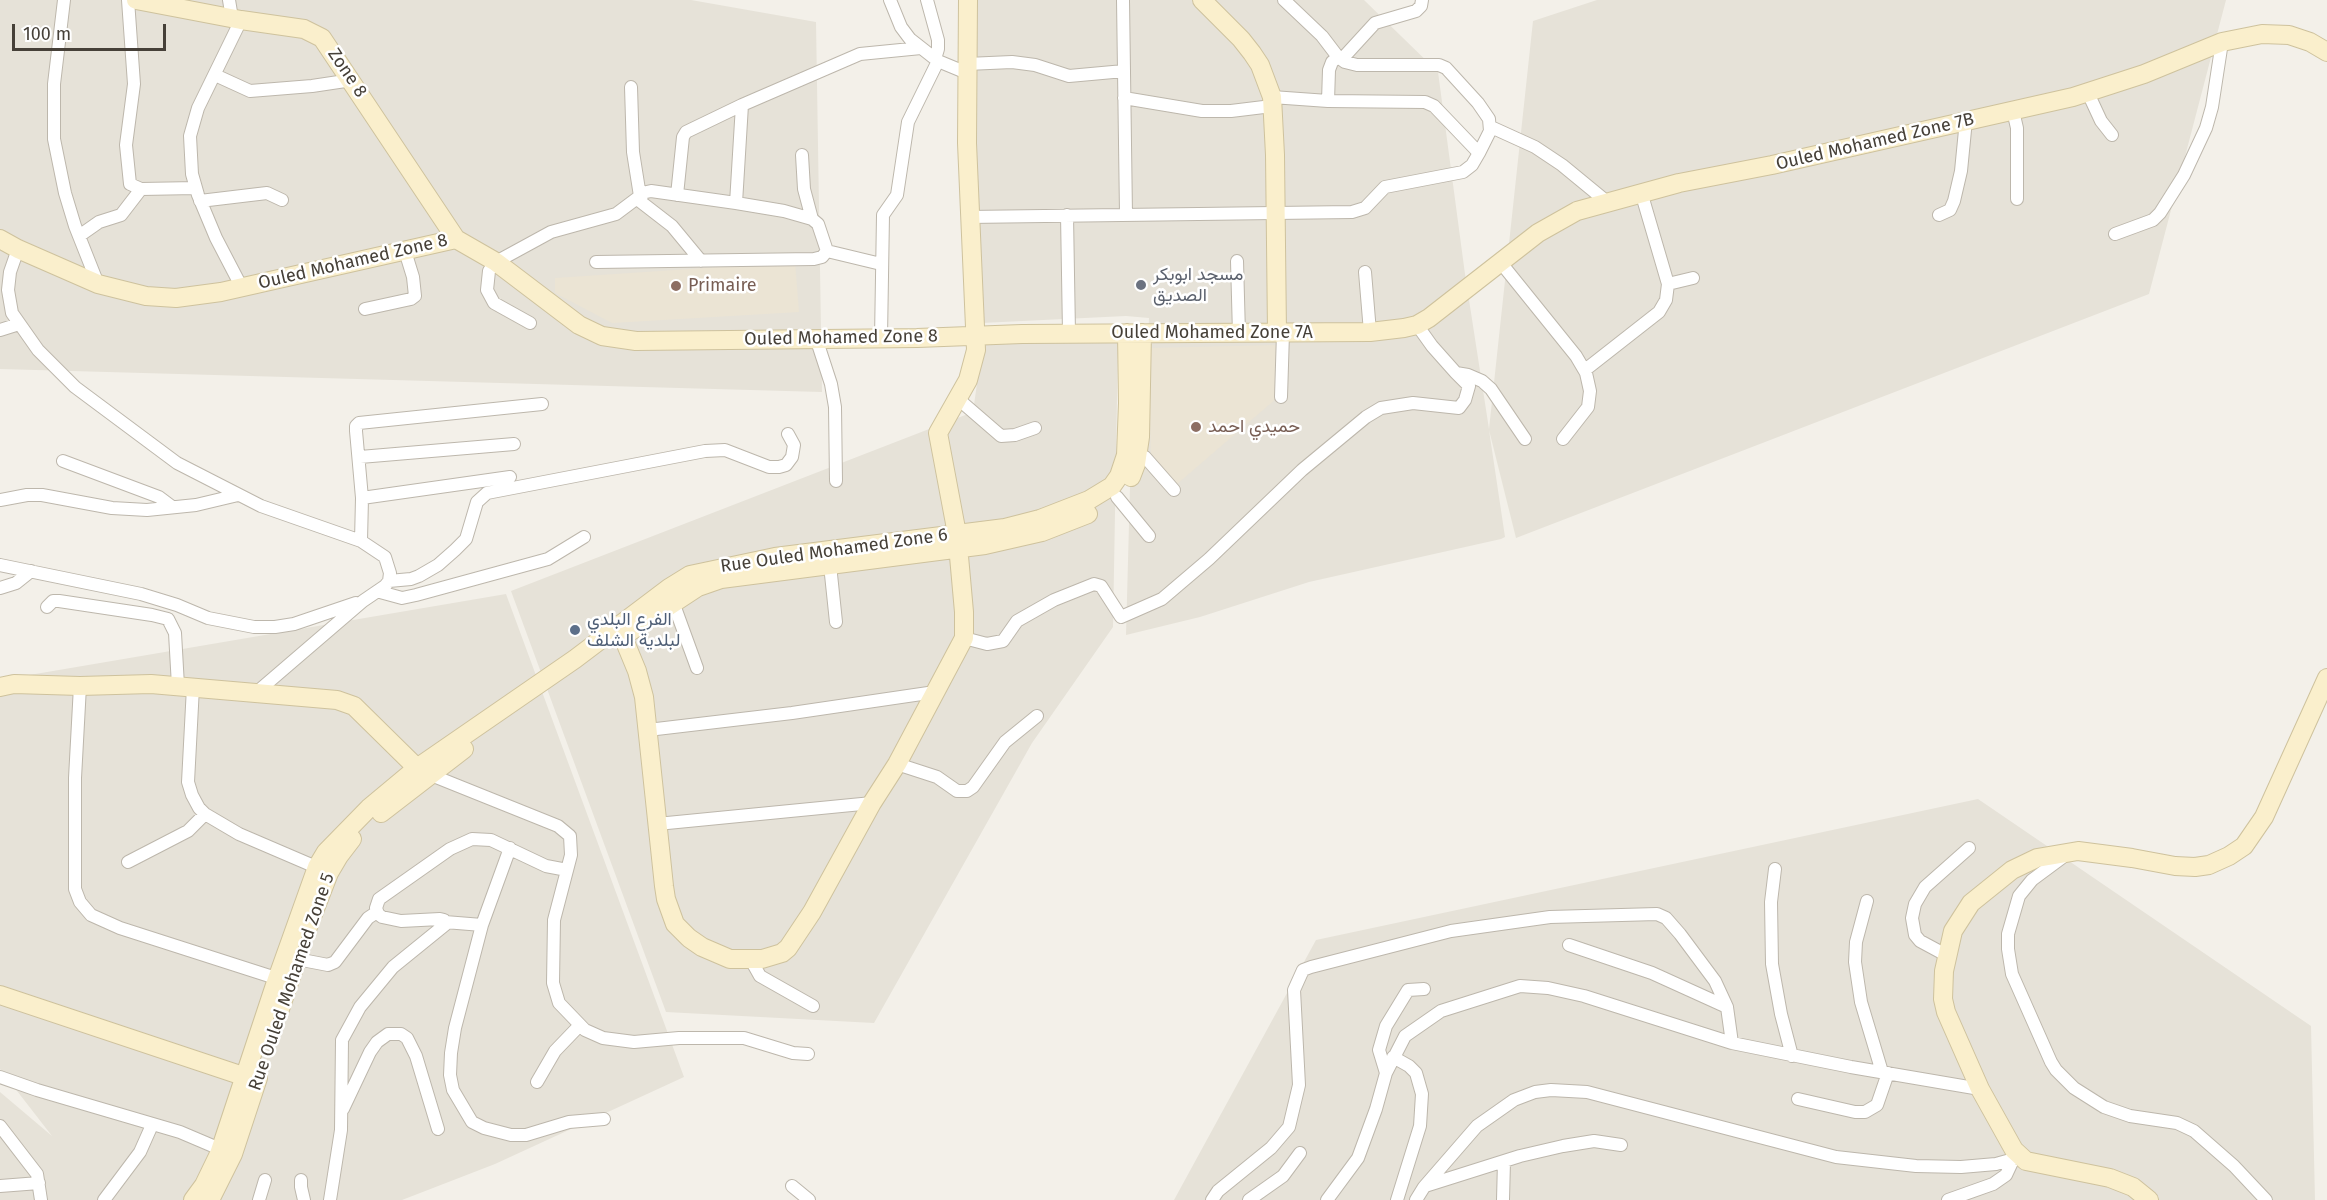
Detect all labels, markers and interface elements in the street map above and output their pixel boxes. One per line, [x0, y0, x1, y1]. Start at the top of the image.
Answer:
scale bar [15, 12, 170, 50]
text: 100 m [23, 23, 71, 45]
street label: Zone 8 [323, 44, 371, 102]
street label: Ouled Mohamed Zone 7B [1774, 109, 1976, 175]
street label: Ouled Mohamed Zone 8 [256, 230, 450, 294]
place label: مسجد ابوبكر الصديق [1153, 264, 1243, 306]
place label: Primaire [688, 275, 757, 297]
marker: مسجد ابوبكر الصديق [1134, 278, 1148, 292]
marker: Primaire [669, 279, 683, 293]
street label: Ouled Mohamed Zone 7A [1111, 322, 1313, 344]
street label: Ouled Mohamed Zone 8 [744, 326, 938, 350]
place label: حميدي احمد [1208, 416, 1300, 438]
marker: حميدي احمد [1189, 420, 1203, 434]
street label: Rue Ouled Mohamed Zone 6 [719, 524, 949, 578]
place label: الفرع البلدي لبلدية الشلف [587, 609, 680, 652]
marker: الفرع البلدي لبلدية الشلف [568, 623, 582, 637]
street label: Rue Ouled Mohamed Zone 5 [245, 870, 339, 1094]

